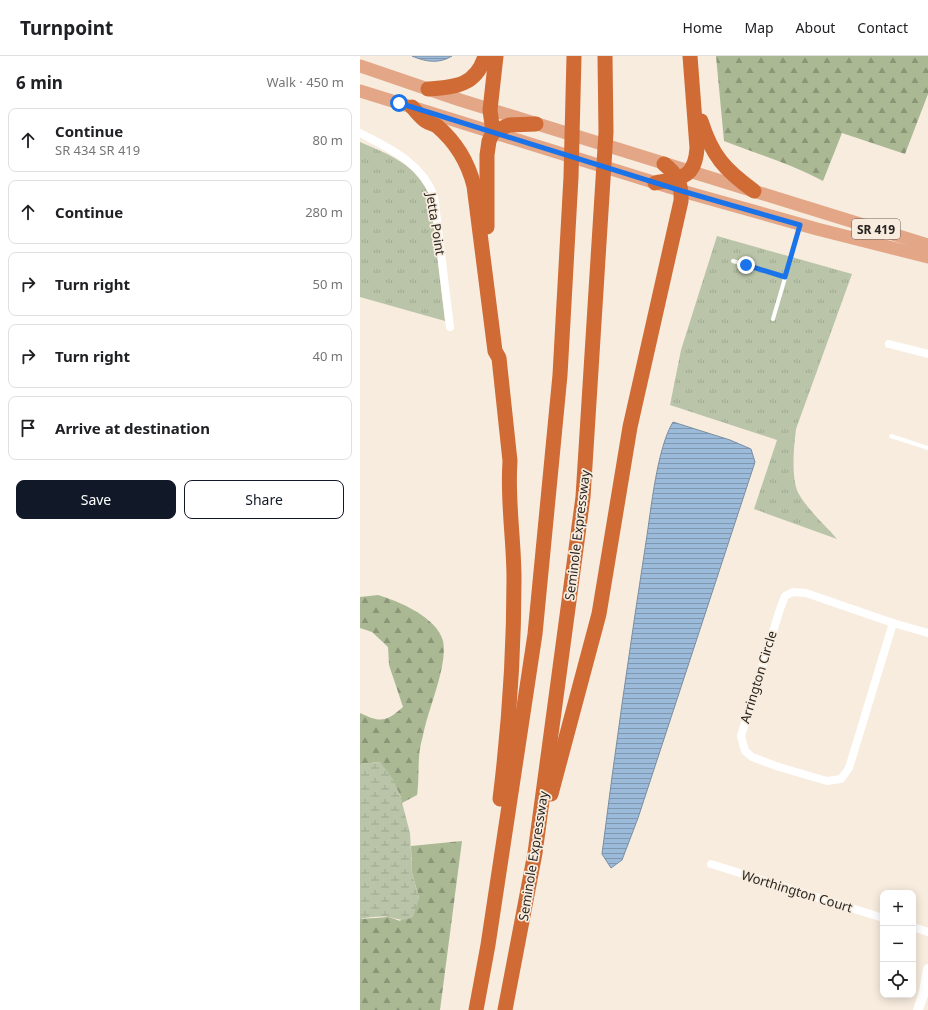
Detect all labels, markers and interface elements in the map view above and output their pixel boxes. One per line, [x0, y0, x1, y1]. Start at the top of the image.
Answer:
text: Turnpoint [20, 15, 113, 41]
text: Home [683, 18, 722, 37]
text: Map [744, 18, 774, 37]
text: About [796, 18, 835, 37]
text: Contact [857, 18, 908, 37]
text: 6 min [16, 71, 63, 94]
text: Walk · 450 m [266, 73, 344, 91]
route start [390, 94, 408, 112]
text: Continue [55, 121, 123, 141]
icon: ahead [17, 129, 39, 151]
text: 80 m [313, 131, 343, 149]
text: SR 434 SR 419 [55, 141, 140, 159]
street label: Jetta Point [422, 190, 450, 257]
icon: ahead [17, 201, 39, 223]
text: Continue [55, 202, 123, 222]
text: 280 m [305, 203, 343, 221]
road number: SR 419 [852, 219, 900, 239]
route end [737, 256, 755, 274]
icon: right [17, 273, 39, 295]
text: Turn right [55, 274, 130, 294]
text: 50 m [313, 275, 343, 293]
icon: right [17, 345, 39, 367]
text: Turn right [55, 346, 130, 366]
text: 40 m [313, 347, 343, 365]
icon: arrive [17, 417, 39, 439]
text: Arrive at destination [55, 418, 210, 438]
street label: Seminole Expressway [560, 468, 594, 601]
button: Save [16, 480, 176, 519]
button: Share [184, 480, 344, 519]
street label: Arrington Circle [735, 628, 781, 726]
street label: Seminole Expressway [514, 790, 552, 922]
street label: Worthington Court [739, 866, 855, 917]
map controls [880, 890, 916, 998]
button: + [880, 890, 916, 926]
button: − [880, 926, 916, 962]
button: locate [880, 962, 916, 998]

